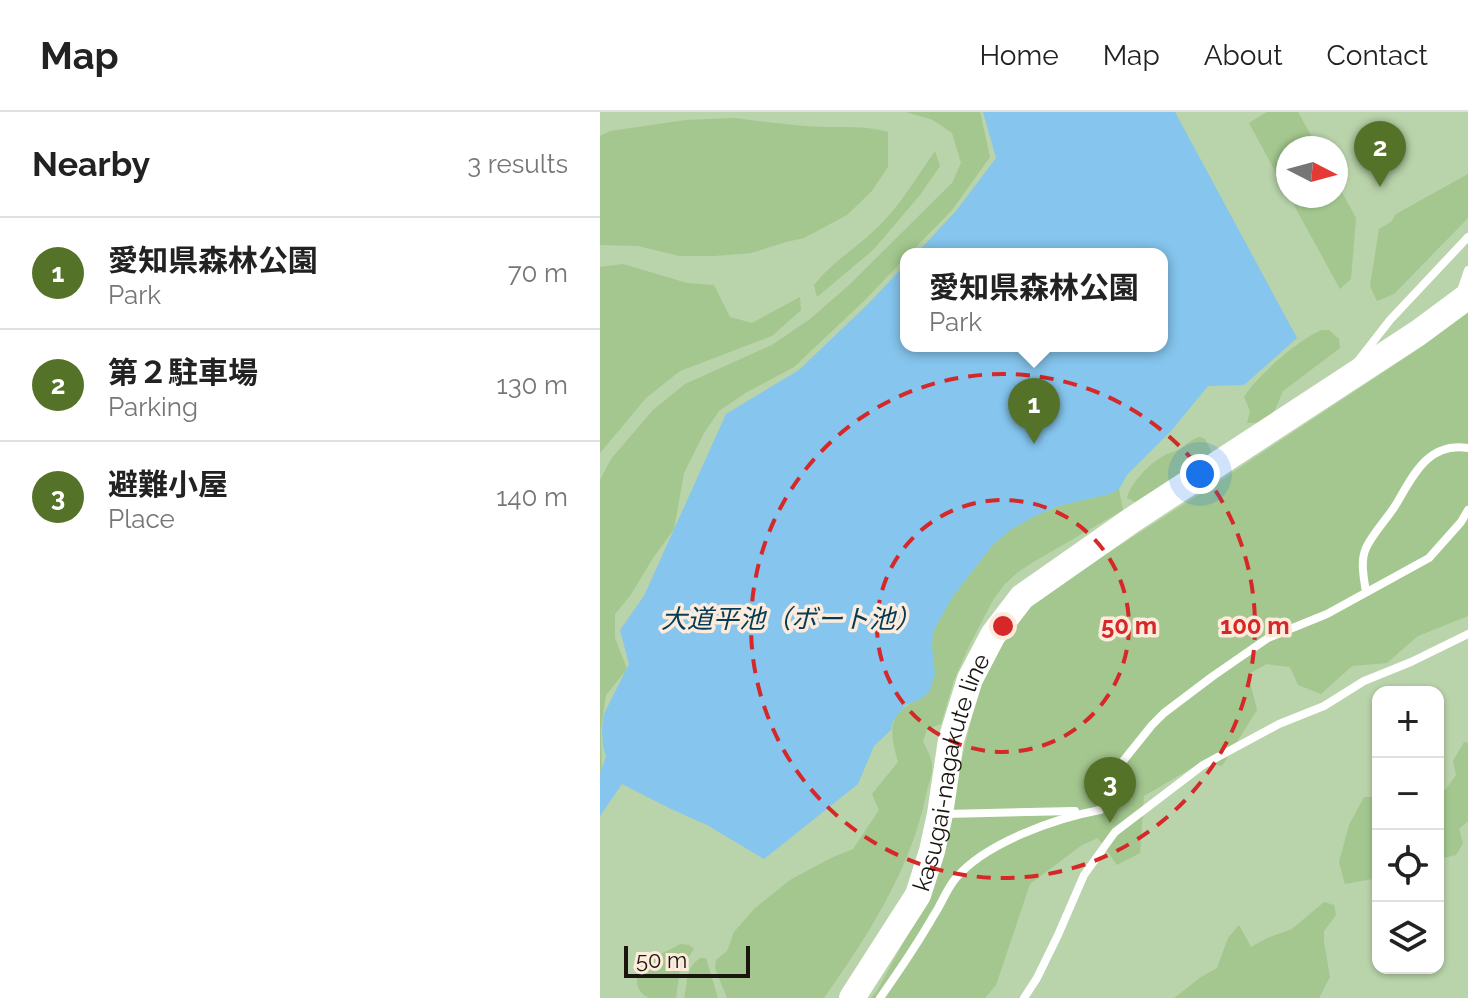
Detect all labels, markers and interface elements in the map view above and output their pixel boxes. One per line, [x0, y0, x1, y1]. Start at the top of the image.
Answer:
text: Map [40, 33, 119, 78]
text: Home [979, 39, 1059, 72]
text: Map [1103, 39, 1160, 72]
text: About [1204, 39, 1283, 72]
text: Contact [1327, 39, 1428, 72]
pin: 2 [1354, 121, 1406, 187]
north arrow [1276, 136, 1348, 208]
text: Nearby [32, 144, 150, 184]
text: 3 results [467, 149, 568, 179]
text: 愛知県森林公園 [108, 243, 318, 278]
popup [900, 248, 1168, 352]
text: 1 [52, 258, 64, 288]
text: 70 m [508, 258, 568, 288]
text: 愛知県森林公園 [929, 270, 1139, 305]
text: Park [108, 280, 161, 310]
text: Park [929, 307, 982, 337]
text: 第２駐車場 [108, 355, 258, 390]
text: 2 [51, 370, 65, 400]
text: 130 m [497, 370, 568, 400]
pin: 1 [1008, 378, 1060, 444]
text: Parking [108, 392, 198, 422]
your location [1180, 454, 1220, 494]
text: 避難小屋 [108, 467, 228, 502]
text: 3 [51, 482, 65, 512]
text: 140 m [496, 482, 568, 512]
text: Place [108, 504, 175, 534]
water label: 大道平池（ボート池） [661, 604, 921, 634]
text: 50 m [1101, 611, 1157, 640]
text: 100 m [1220, 611, 1290, 640]
centre of rings [989, 612, 1017, 640]
street label: kasugai-nagakute line [906, 648, 996, 894]
map controls [1372, 686, 1444, 974]
button: + [1372, 686, 1444, 758]
pin: 3 [1084, 757, 1136, 823]
button: − [1372, 758, 1444, 830]
button: locate [1372, 830, 1444, 902]
button: layers [1372, 902, 1444, 974]
scale bar [624, 942, 750, 978]
text: 50 m [636, 947, 687, 973]

